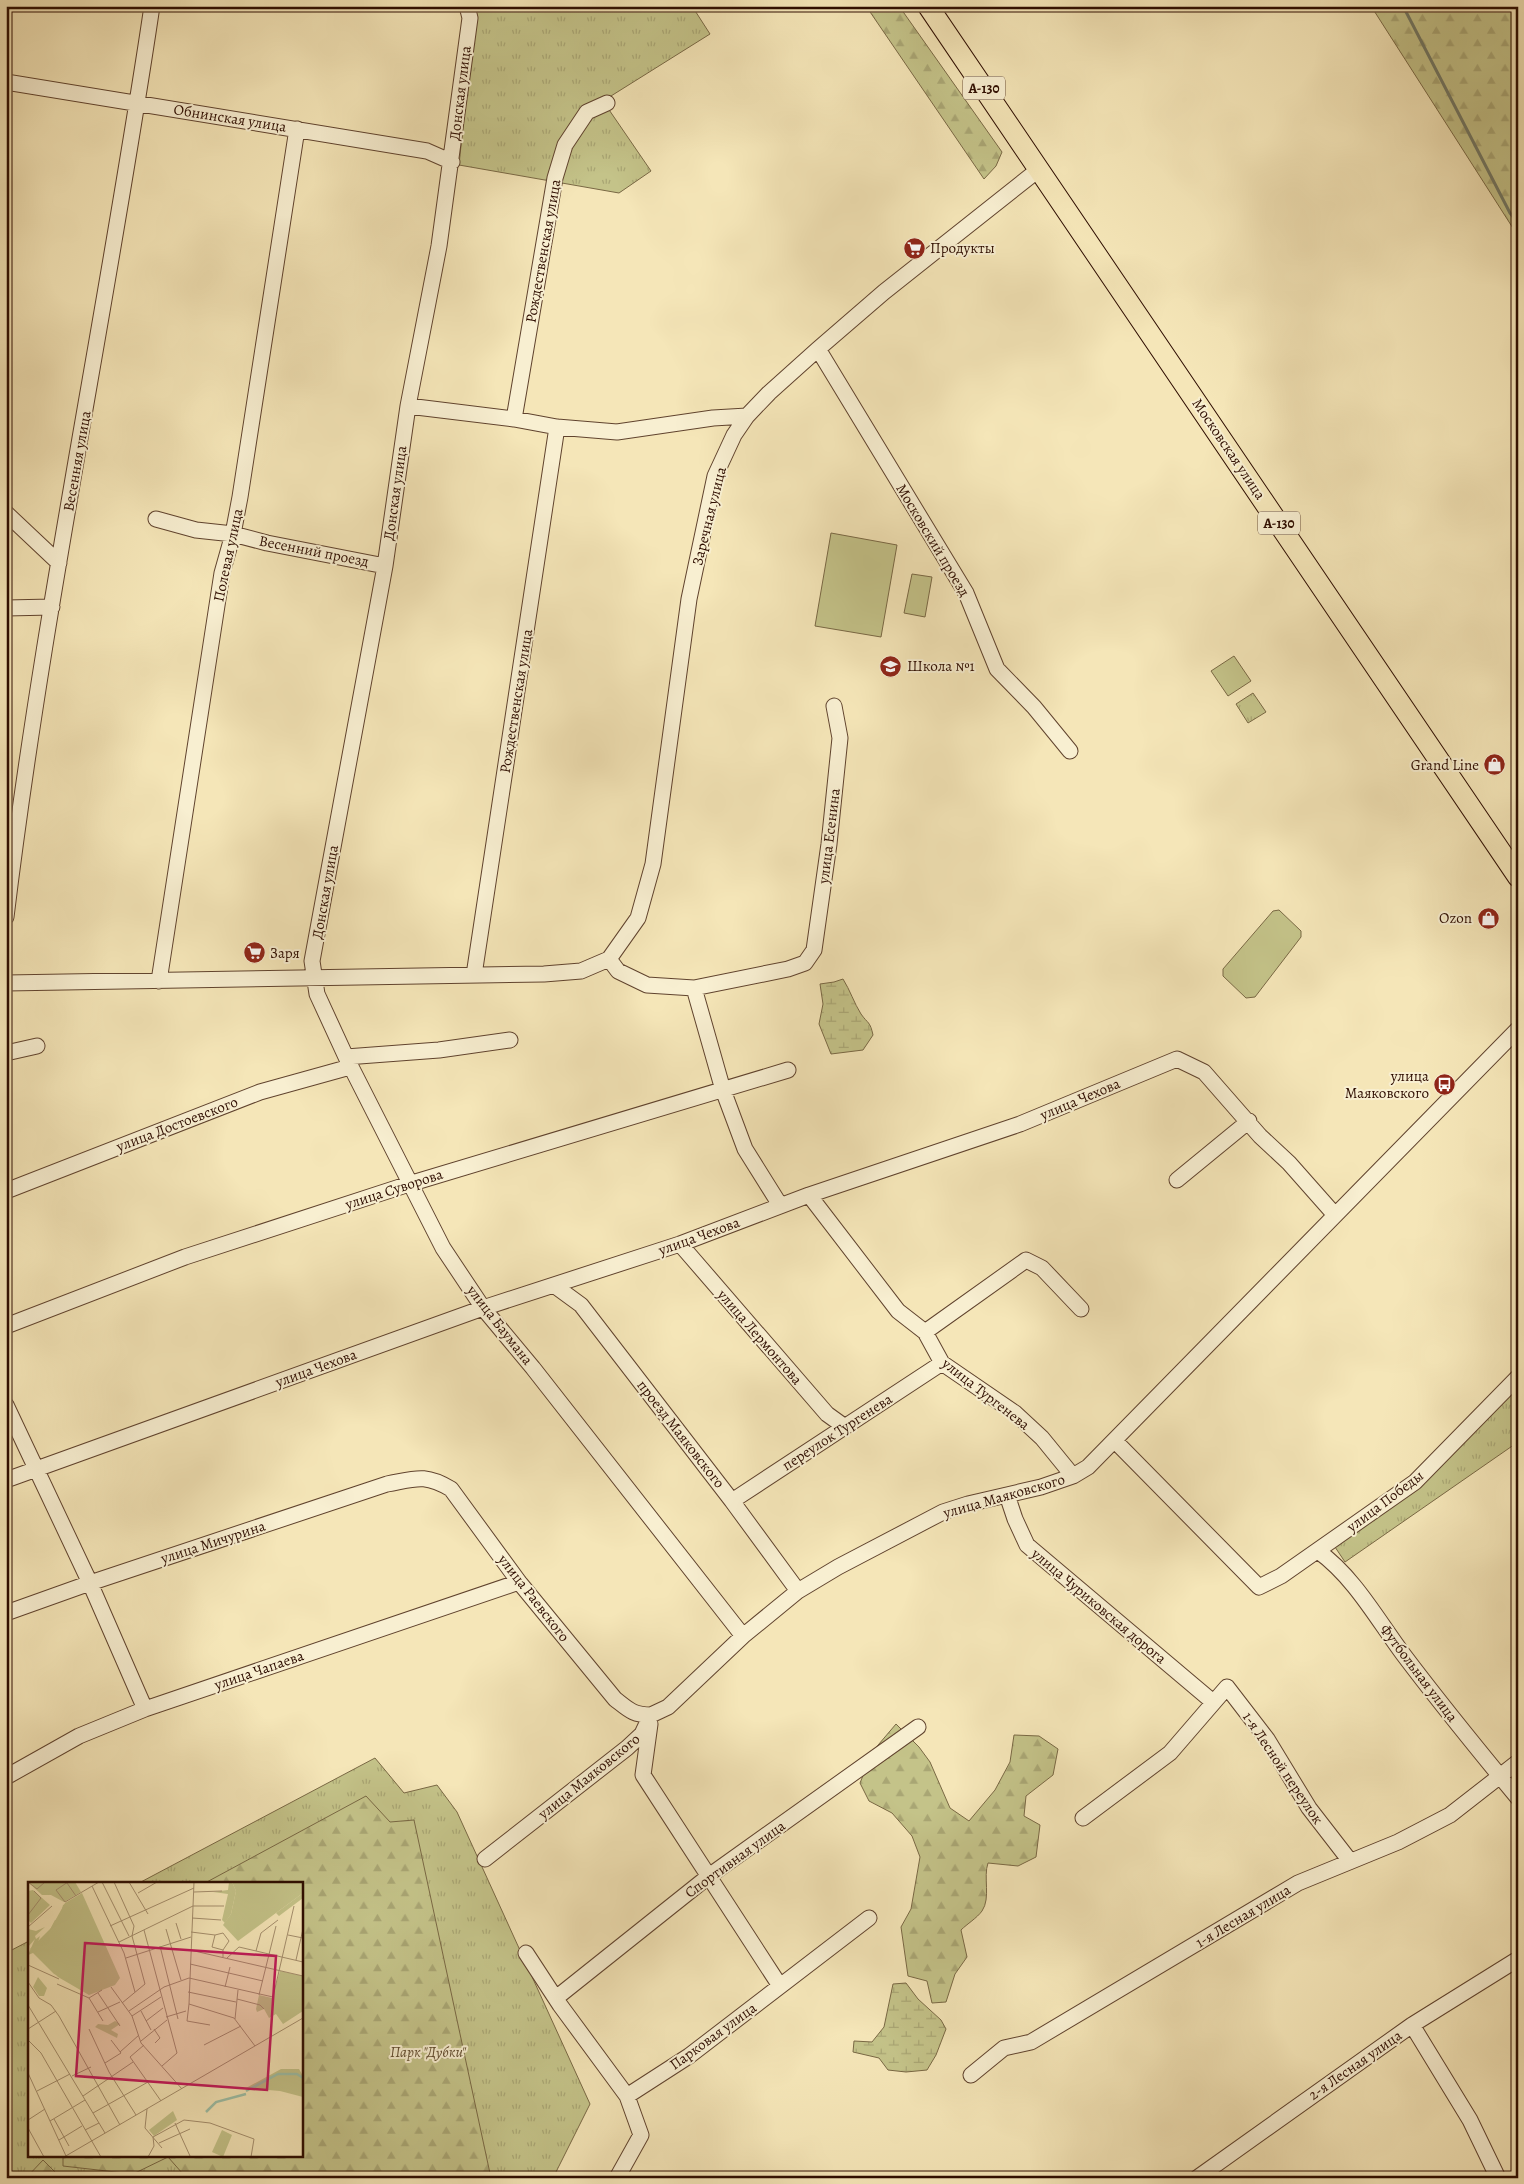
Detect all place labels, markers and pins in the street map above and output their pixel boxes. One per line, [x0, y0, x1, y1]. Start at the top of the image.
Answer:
supermarket icon: Продукты [902, 236, 926, 260]
place label: Продукты [930, 238, 995, 258]
school or university icon: Школа №1 [879, 654, 903, 678]
place label: Школа №1 [907, 656, 975, 676]
shop icon: Grand Line [1483, 753, 1507, 777]
place label: Grand Line [1411, 755, 1479, 775]
shop icon: Ozon [1476, 906, 1500, 930]
place label: Ozon [1439, 908, 1472, 928]
supermarket icon: Заря [242, 941, 266, 965]
place label: Заря [270, 943, 300, 963]
place label: улица Маяковского [1345, 1066, 1429, 1103]
bus stop icon: улица Маяковского [1433, 1073, 1457, 1097]

